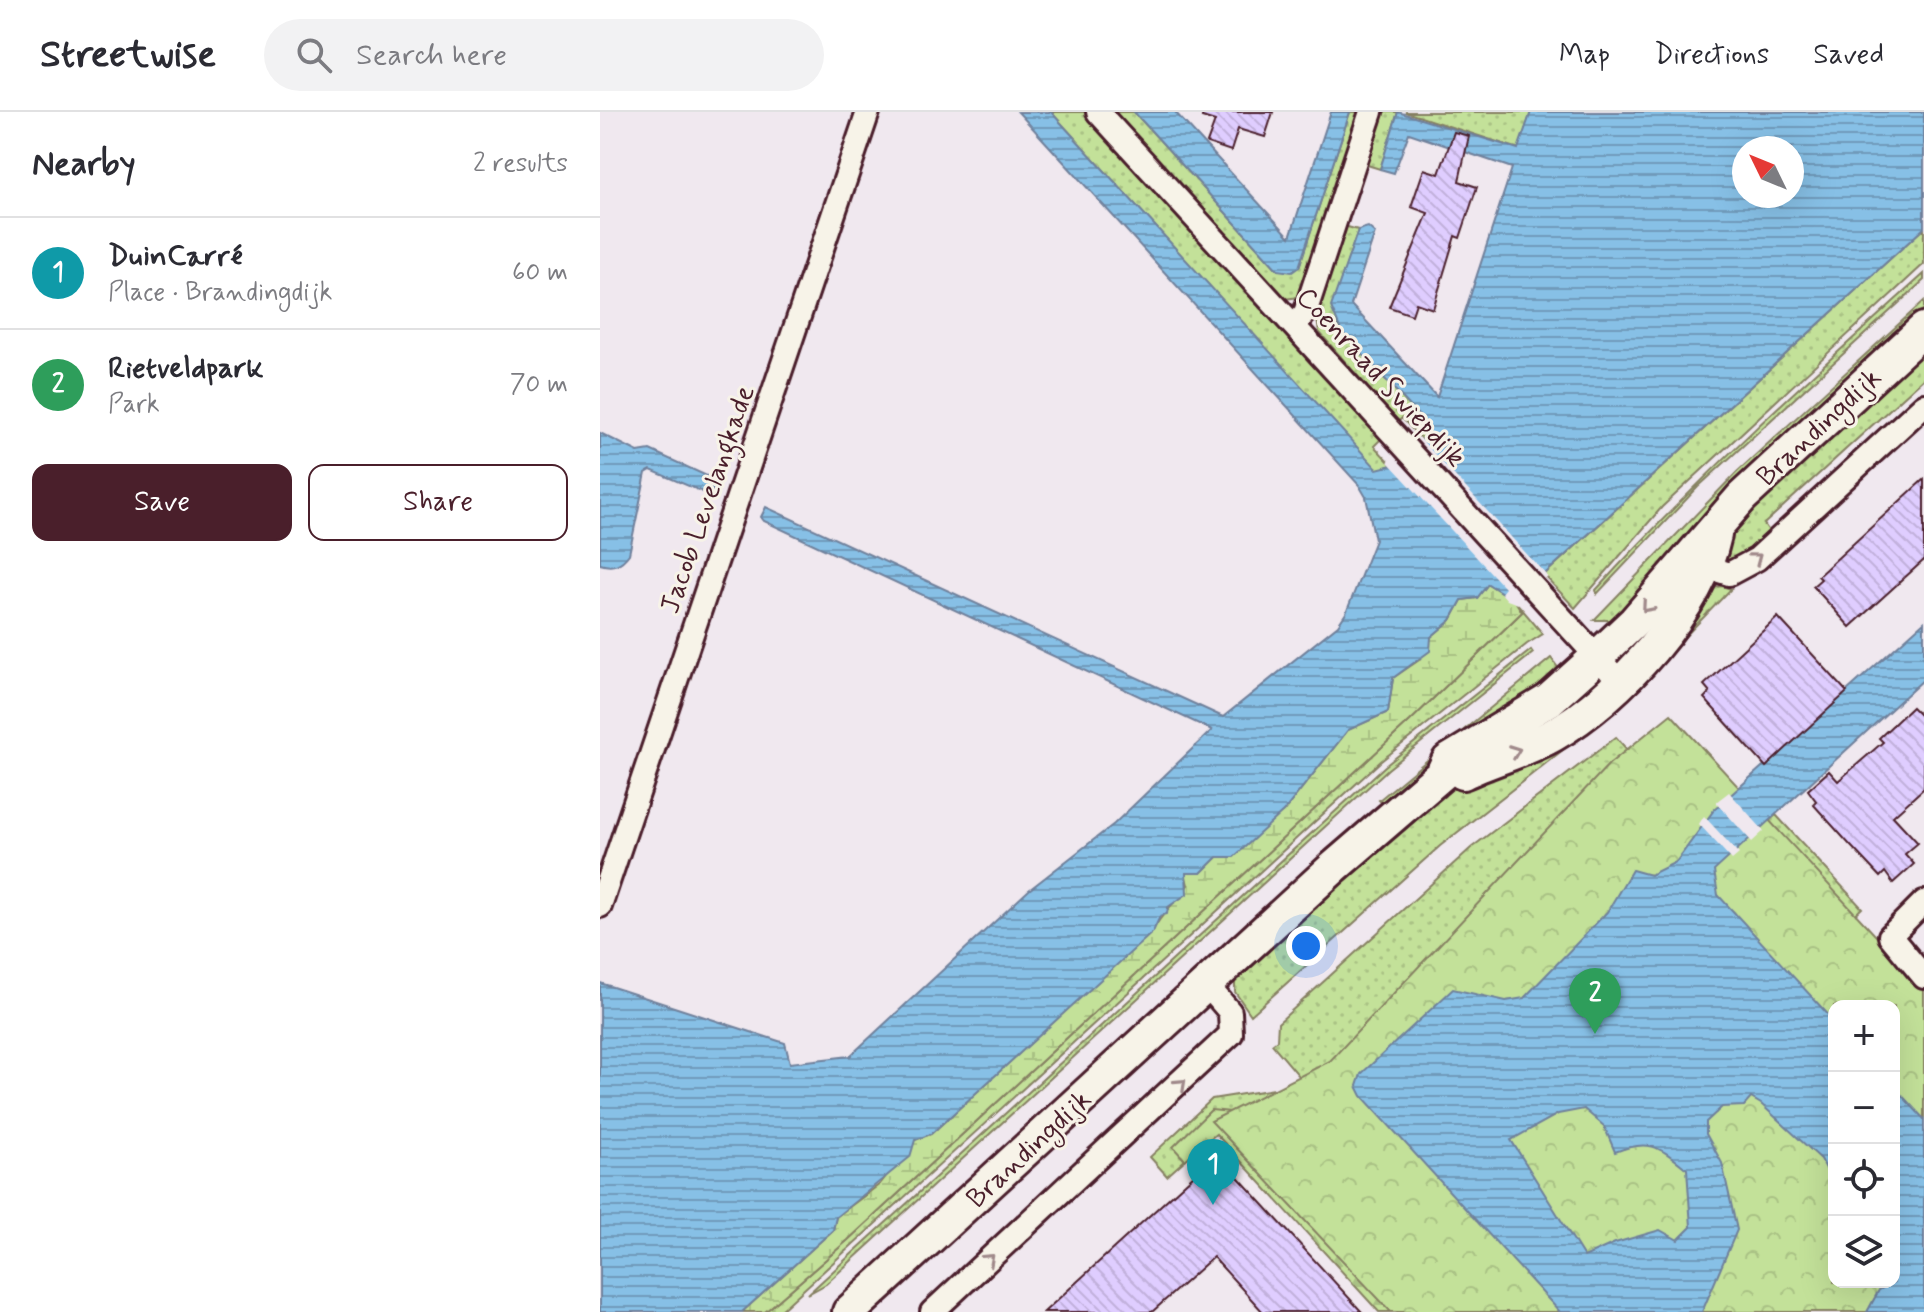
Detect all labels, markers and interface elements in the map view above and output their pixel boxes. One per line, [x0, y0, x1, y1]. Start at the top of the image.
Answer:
search box [264, 19, 824, 91]
text: Streetwise [40, 31, 216, 80]
icon: search [292, 33, 336, 77]
text: Search here [356, 36, 507, 75]
text: Map [1559, 37, 1610, 74]
text: Directions [1654, 37, 1769, 74]
text: Saved [1813, 37, 1884, 74]
north arrow [1732, 136, 1804, 208]
text: Nearby [32, 142, 136, 187]
text: 2 results [473, 147, 568, 181]
text: DuinCarré [108, 237, 243, 276]
text: 1 [52, 256, 64, 290]
text: 60 m [512, 256, 568, 290]
text: Place · Brandingdijk [108, 276, 332, 310]
street label: Coenraad Swiepdijk [1287, 280, 1473, 476]
text: Rietveldpark [108, 349, 263, 388]
street label: Brandingdijk [1749, 360, 1892, 497]
text: 2 [52, 368, 64, 402]
text: 70 m [510, 368, 568, 402]
street label: Jacob Levelangkade [652, 381, 768, 620]
text: Park [108, 388, 160, 422]
button: Save [32, 464, 292, 541]
button: Share [308, 464, 568, 541]
one-way arrow [1747, 554, 1762, 568]
one-way arrow [1642, 598, 1656, 613]
one-way arrow [1507, 744, 1521, 761]
your location [1286, 926, 1326, 966]
pin: 2 [1569, 968, 1621, 1034]
map controls [1828, 1000, 1900, 1288]
button: + [1828, 1000, 1900, 1072]
button: − [1828, 1072, 1900, 1144]
one-way arrow [1172, 1078, 1186, 1093]
street label: Brandingdijk [959, 1082, 1102, 1219]
pin: 1 [1187, 1139, 1239, 1205]
button: locate [1828, 1144, 1900, 1216]
button: layers [1828, 1216, 1900, 1288]
one-way arrow [980, 1255, 995, 1269]

